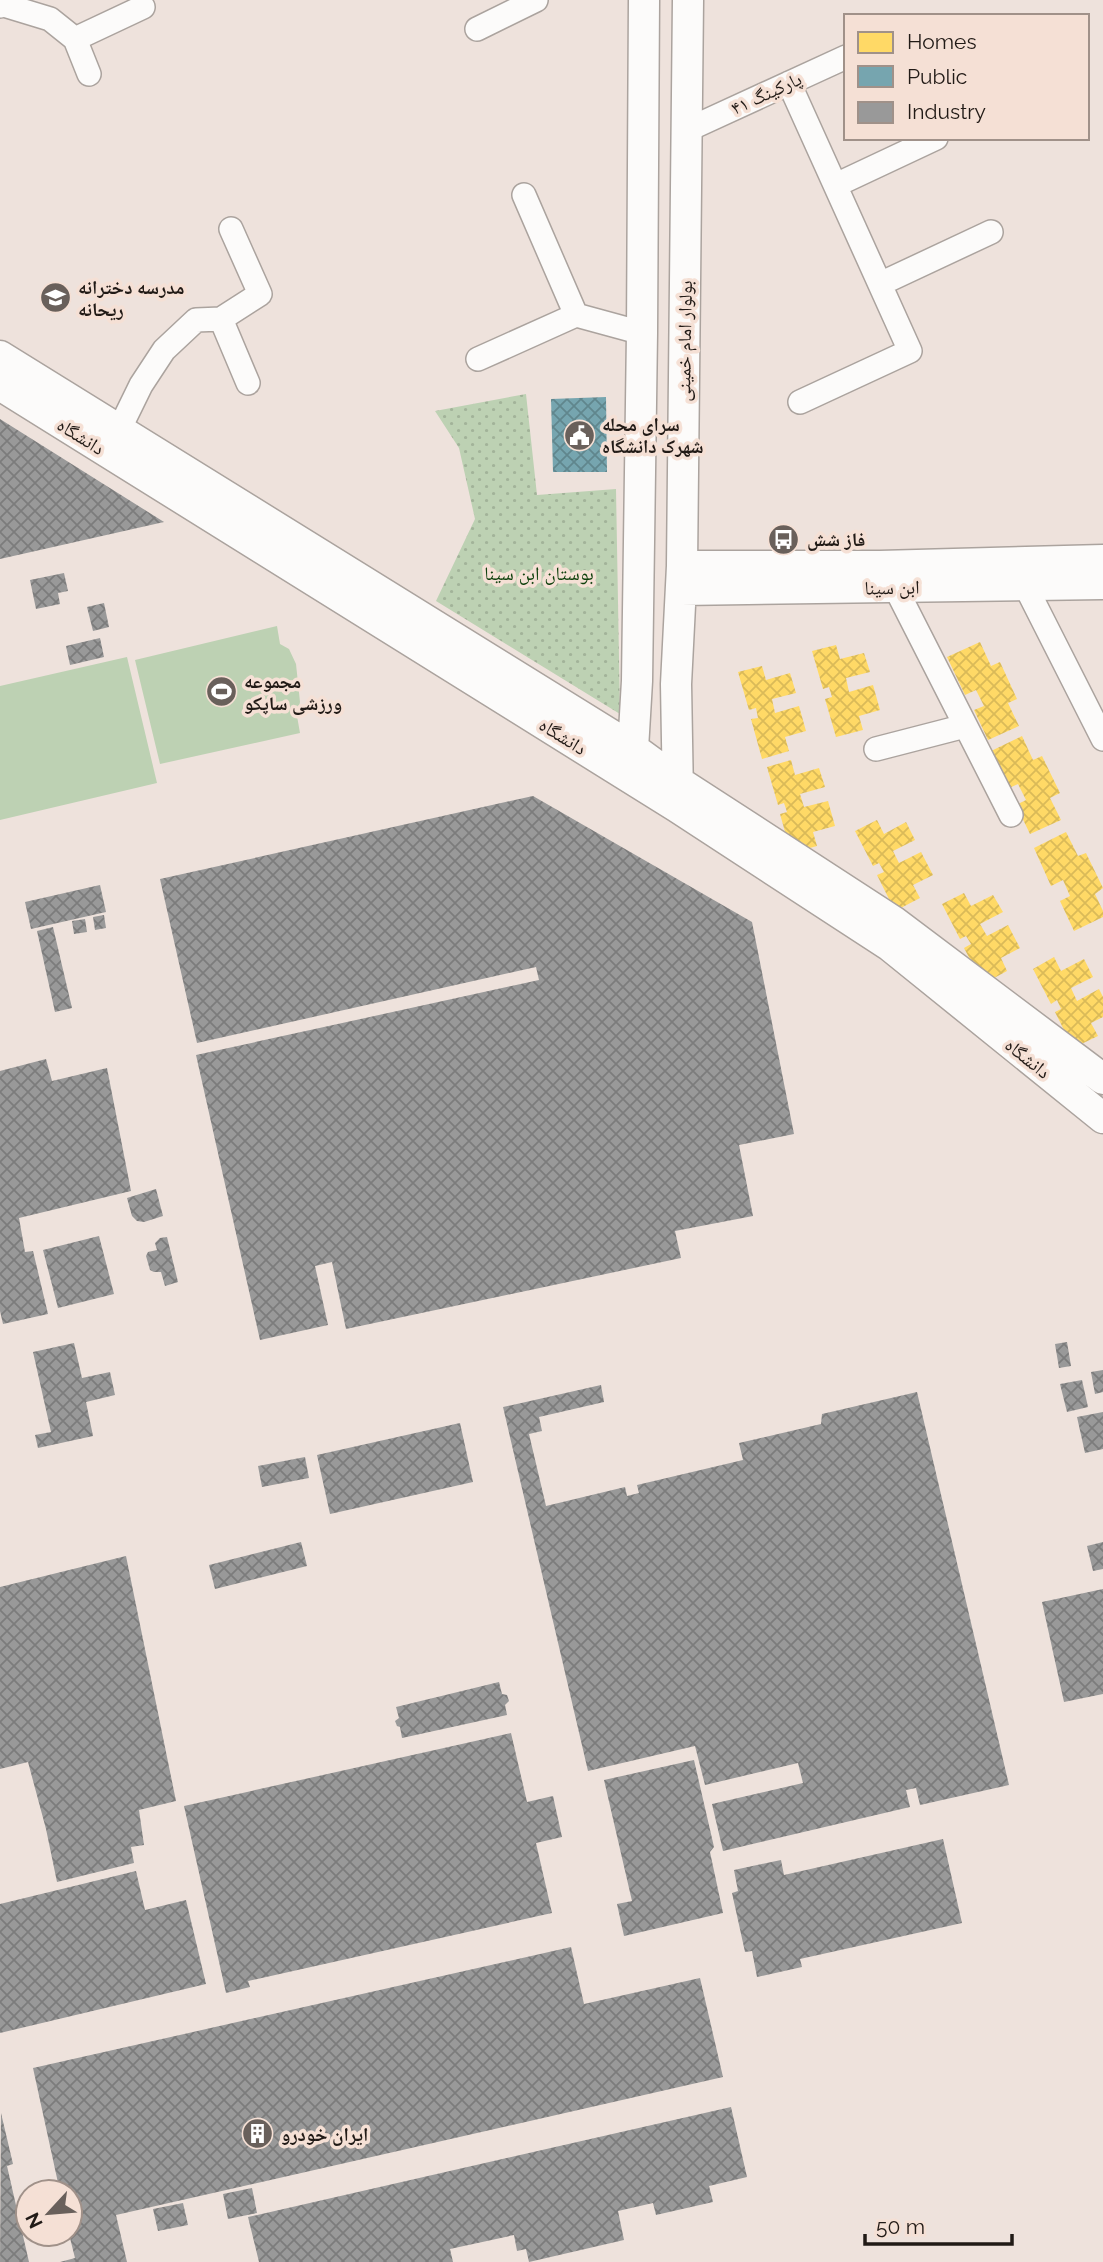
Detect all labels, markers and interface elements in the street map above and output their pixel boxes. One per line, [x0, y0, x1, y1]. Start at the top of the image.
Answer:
legend [844, 14, 1089, 140]
text: Homes [907, 29, 977, 54]
text: Public [907, 64, 967, 89]
street label: پارکینگ ۴۱ [727, 67, 805, 120]
text: Industry [907, 99, 986, 124]
place label: مدرسه دخترانه ریحانه [78, 276, 185, 321]
street label: بولوار امام خمینی [672, 280, 699, 402]
school or university icon: مدرسه دخترانه ریحانه [38, 281, 72, 315]
street label: دانشگاه [53, 413, 109, 459]
place label: سرای محله شهرک دانشگاه [602, 413, 704, 457]
public building icon: سرای محله شهرک دانشگاه [562, 418, 596, 452]
bus stop icon: فاز شش [767, 522, 801, 556]
place label: فاز شش [807, 528, 865, 551]
park label: بوستان ابن سینا [484, 562, 594, 585]
street label: ابن سینا [864, 576, 920, 599]
place label: مجموعه ورزشی ساپکو [244, 670, 342, 715]
sports icon: مجموعه ورزشی ساپکو [204, 675, 238, 709]
street label: دانشگاه [535, 713, 591, 759]
street label: دانشگاه [1001, 1033, 1055, 1083]
building icon: ایران خودرو [241, 2117, 275, 2151]
place label: ایران خودرو [281, 2123, 368, 2146]
north arrow [14, 2178, 84, 2248]
scale bar [865, 2202, 1012, 2246]
text: N [21, 2209, 47, 2232]
text: 50 m [876, 2214, 925, 2239]

